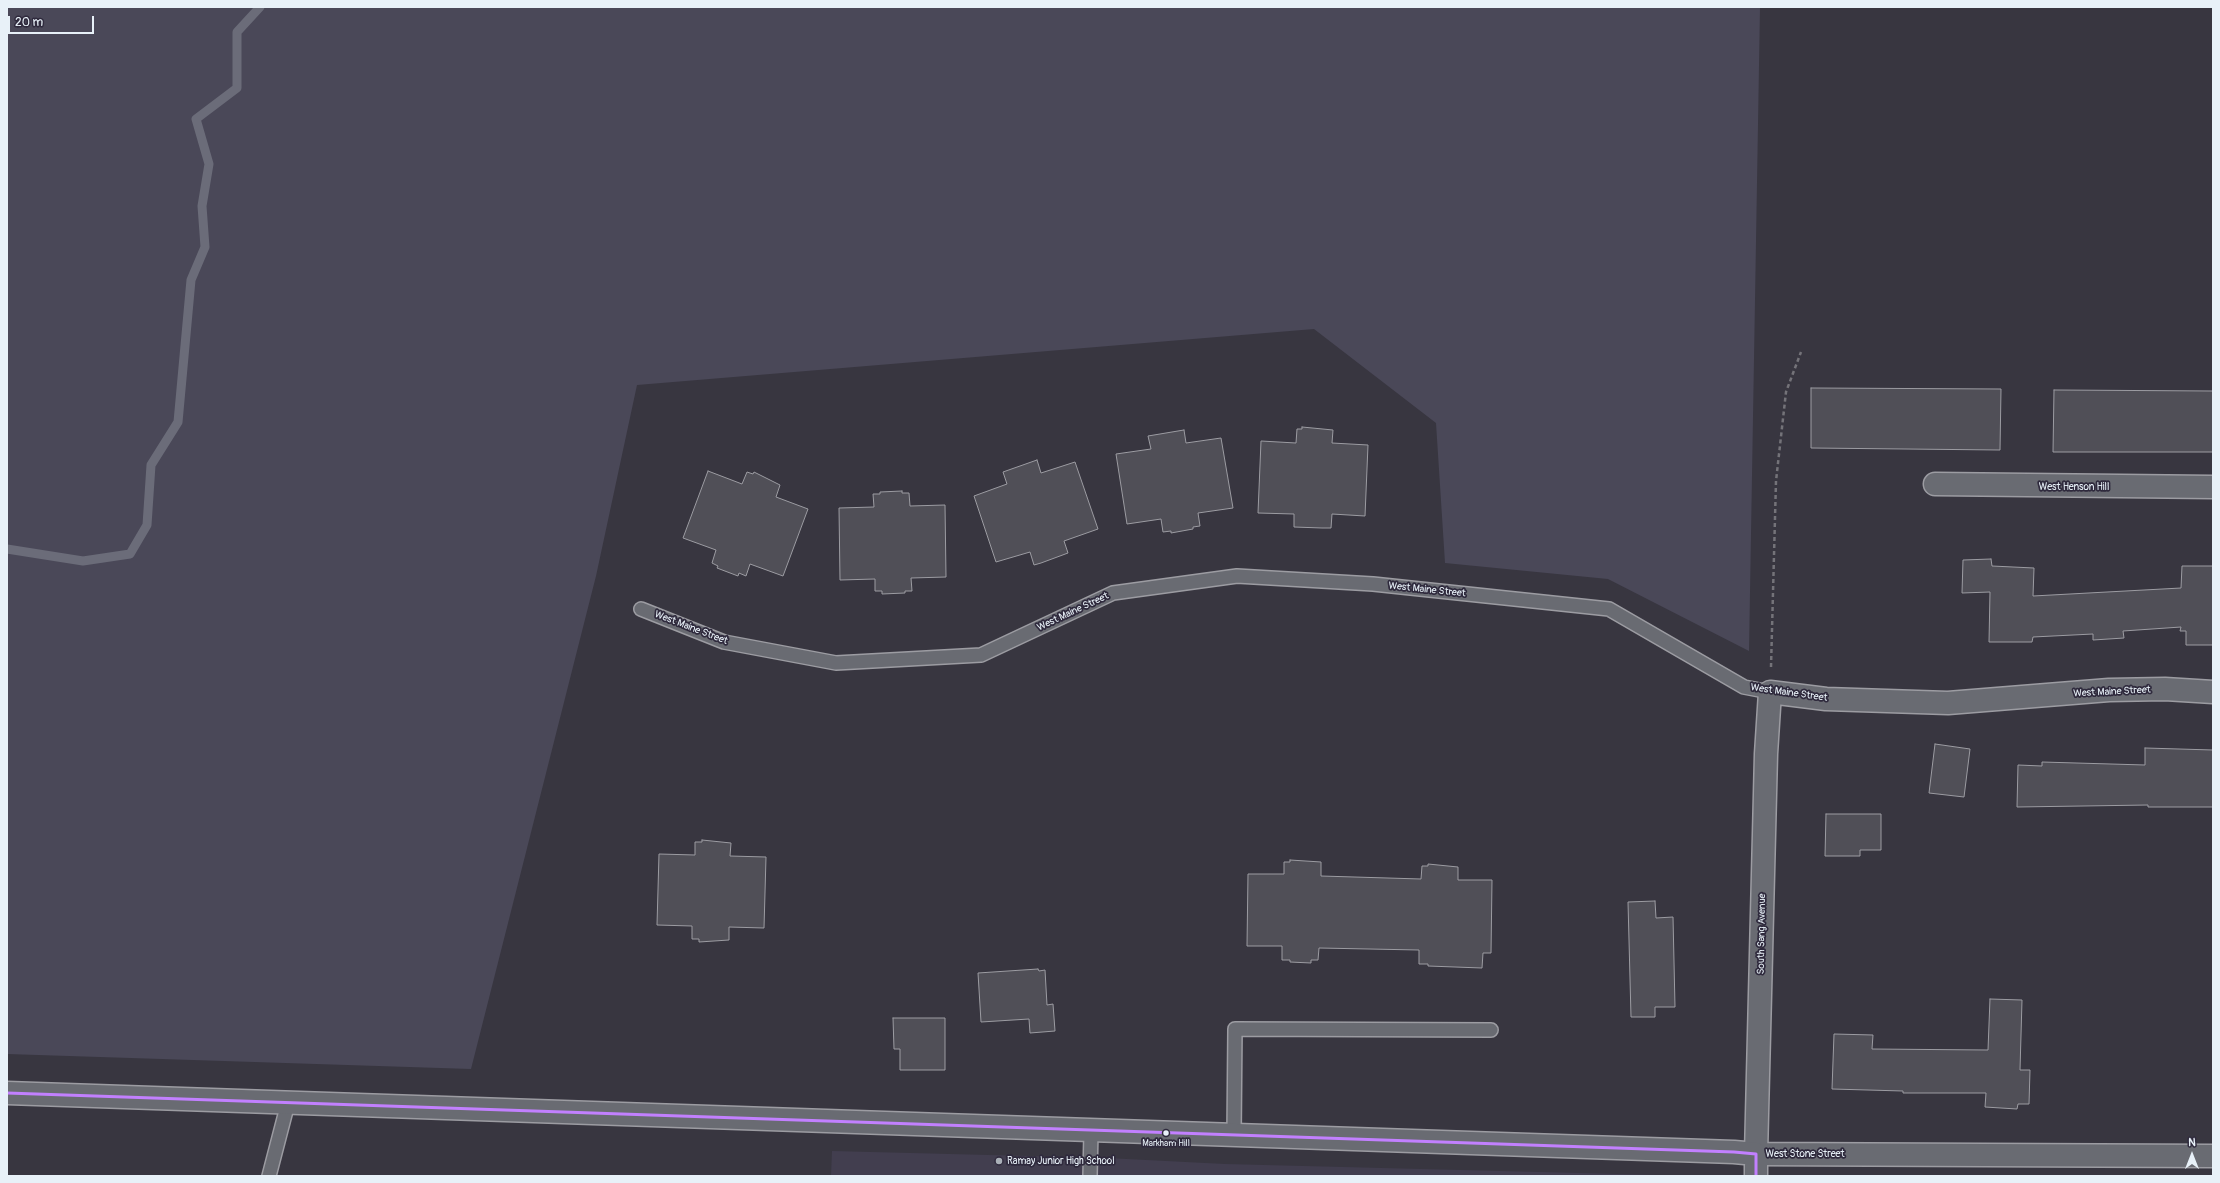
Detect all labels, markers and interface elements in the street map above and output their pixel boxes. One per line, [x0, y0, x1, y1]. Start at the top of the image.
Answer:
scale bar [10, 8, 96, 34]
text: 20 m [15, 15, 43, 30]
street label: West Henson Hill [2039, 481, 2109, 493]
street label: West Maine Street [1388, 580, 1466, 600]
street label: West Maine Street [1035, 590, 1111, 634]
street label: West Maine Street [653, 609, 729, 647]
street label: West Maine Street [1750, 682, 1828, 704]
street label: West Maine Street [2073, 684, 2151, 700]
street label: South Sang Avenue [1755, 893, 1769, 975]
marker: Markham Hill [1161, 1128, 1171, 1138]
north arrow [2172, 1135, 2212, 1175]
text: N [2188, 1136, 2196, 1149]
place label: Markham Hill [1142, 1139, 1190, 1149]
street label: West Stone Street [1765, 1148, 1845, 1160]
place label: Ramay Junior High School [1007, 1155, 1115, 1167]
marker: Ramay Junior High School [994, 1156, 1004, 1166]

